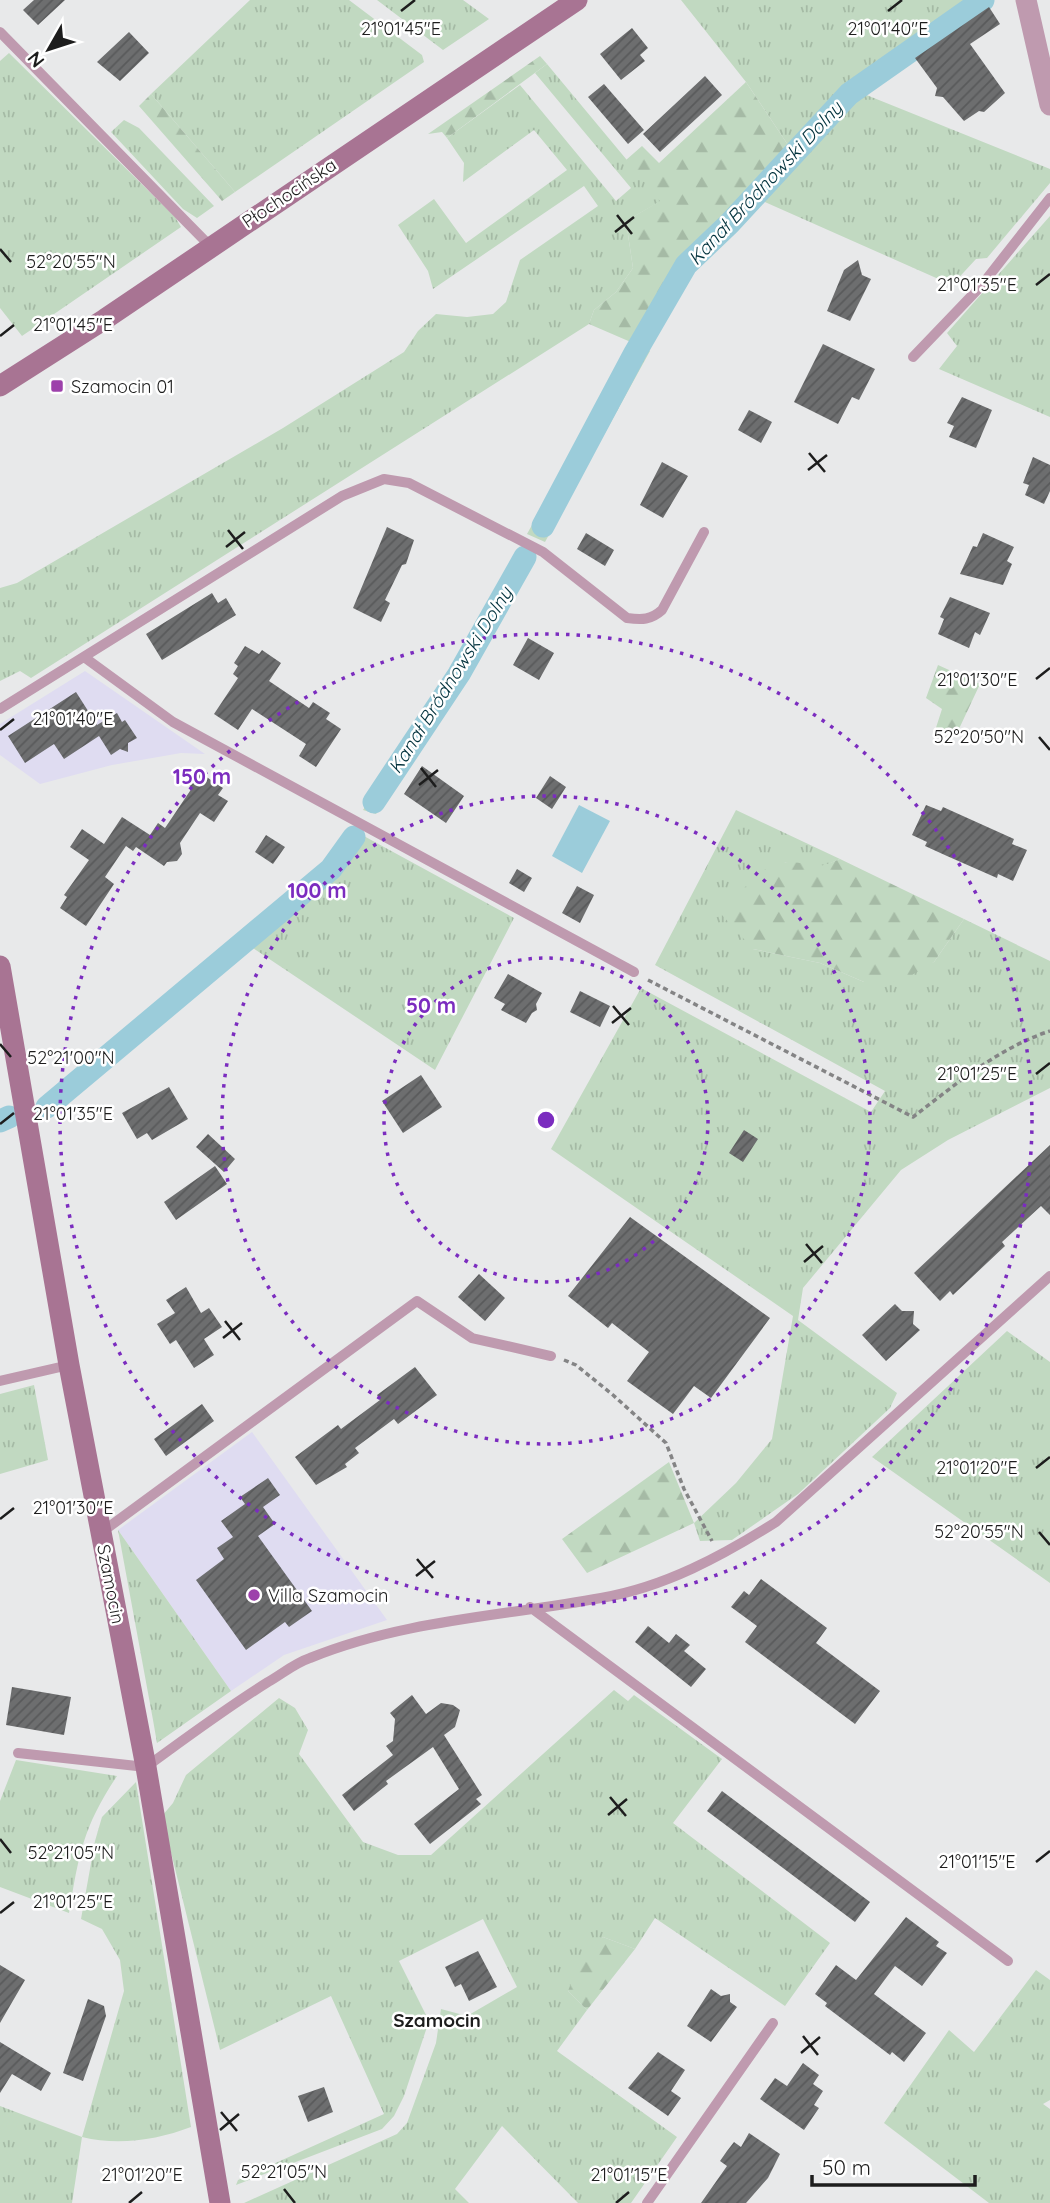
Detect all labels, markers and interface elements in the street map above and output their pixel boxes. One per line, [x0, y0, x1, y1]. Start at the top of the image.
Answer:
north arrow [14, 14, 84, 84]
text: 21°01'45"E [361, 17, 441, 40]
text: 21°01'40"E [848, 17, 928, 40]
text: N [22, 47, 50, 73]
water label: Kanał Bródnowski Dolny [683, 95, 848, 270]
street label: Płochocińska [238, 153, 340, 233]
text: 52°20'55"N [26, 250, 116, 273]
text: 21°01'35"E [937, 273, 1017, 296]
text: 21°01'45"E [33, 313, 113, 336]
place label: Szamocin 01 [71, 375, 174, 398]
marker: Szamocin 01 [49, 378, 65, 394]
water label: Kanał Bródnowski Dolny [383, 581, 518, 778]
text: 21°01'30"E [937, 668, 1017, 691]
text: 21°01'40"E [33, 707, 113, 730]
text: 52°20'50"N [934, 725, 1024, 748]
text: 150 m [173, 763, 231, 789]
text: 100 m [287, 877, 347, 903]
text: 50 m [406, 992, 456, 1018]
text: 52°21'00"N [27, 1046, 115, 1069]
text: 21°01'25"E [937, 1062, 1017, 1085]
text: 21°01'35"E [33, 1102, 113, 1125]
centre of rings [534, 1108, 558, 1132]
text: 21°01'20"E [936, 1456, 1018, 1479]
text: 21°01'30"E [33, 1496, 113, 1519]
text: 52°20'55"N [934, 1520, 1024, 1543]
street label: Szamocin [92, 1542, 130, 1626]
place label: Villa Szamocin [268, 1584, 388, 1607]
marker: Villa Szamocin [246, 1587, 262, 1603]
text: 52°21'05"N [28, 1841, 114, 1864]
text: 21°01'15"E [938, 1850, 1016, 1873]
text: 21°01'25"E [33, 1890, 113, 1913]
district label: Szamocin [393, 2008, 481, 2032]
scale bar [812, 2144, 975, 2188]
text: 50 m [822, 2154, 871, 2180]
text: 52°21'05"N [241, 2160, 327, 2183]
text: 21°01'20"E [101, 2163, 183, 2186]
text: 21°01'15"E [590, 2163, 668, 2186]

